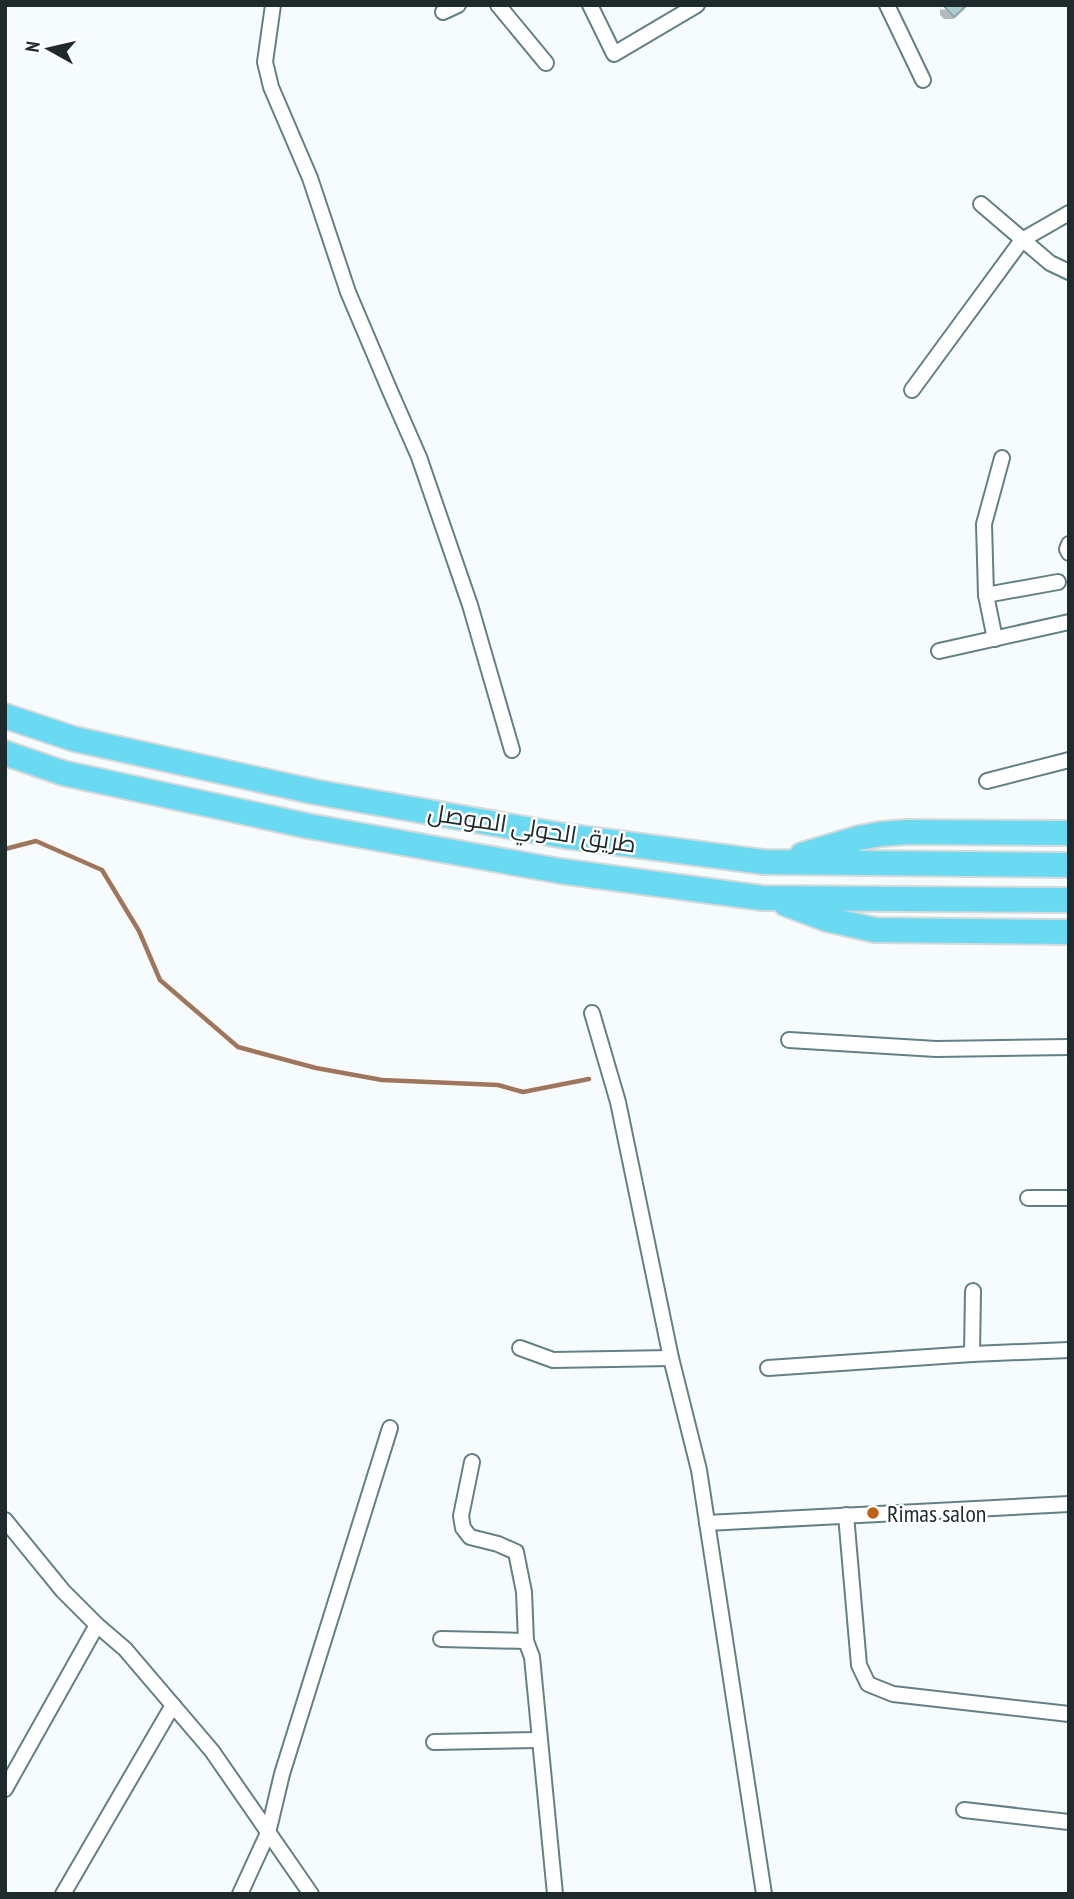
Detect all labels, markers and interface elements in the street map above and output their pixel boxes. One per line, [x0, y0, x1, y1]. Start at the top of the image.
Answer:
north arrow [14, 14, 84, 84]
text: N [20, 40, 45, 53]
street label: طريق الحولي الموصل [425, 796, 638, 864]
place label: Rimas salon [887, 1498, 986, 1529]
marker: Rimas salon [865, 1505, 881, 1521]

